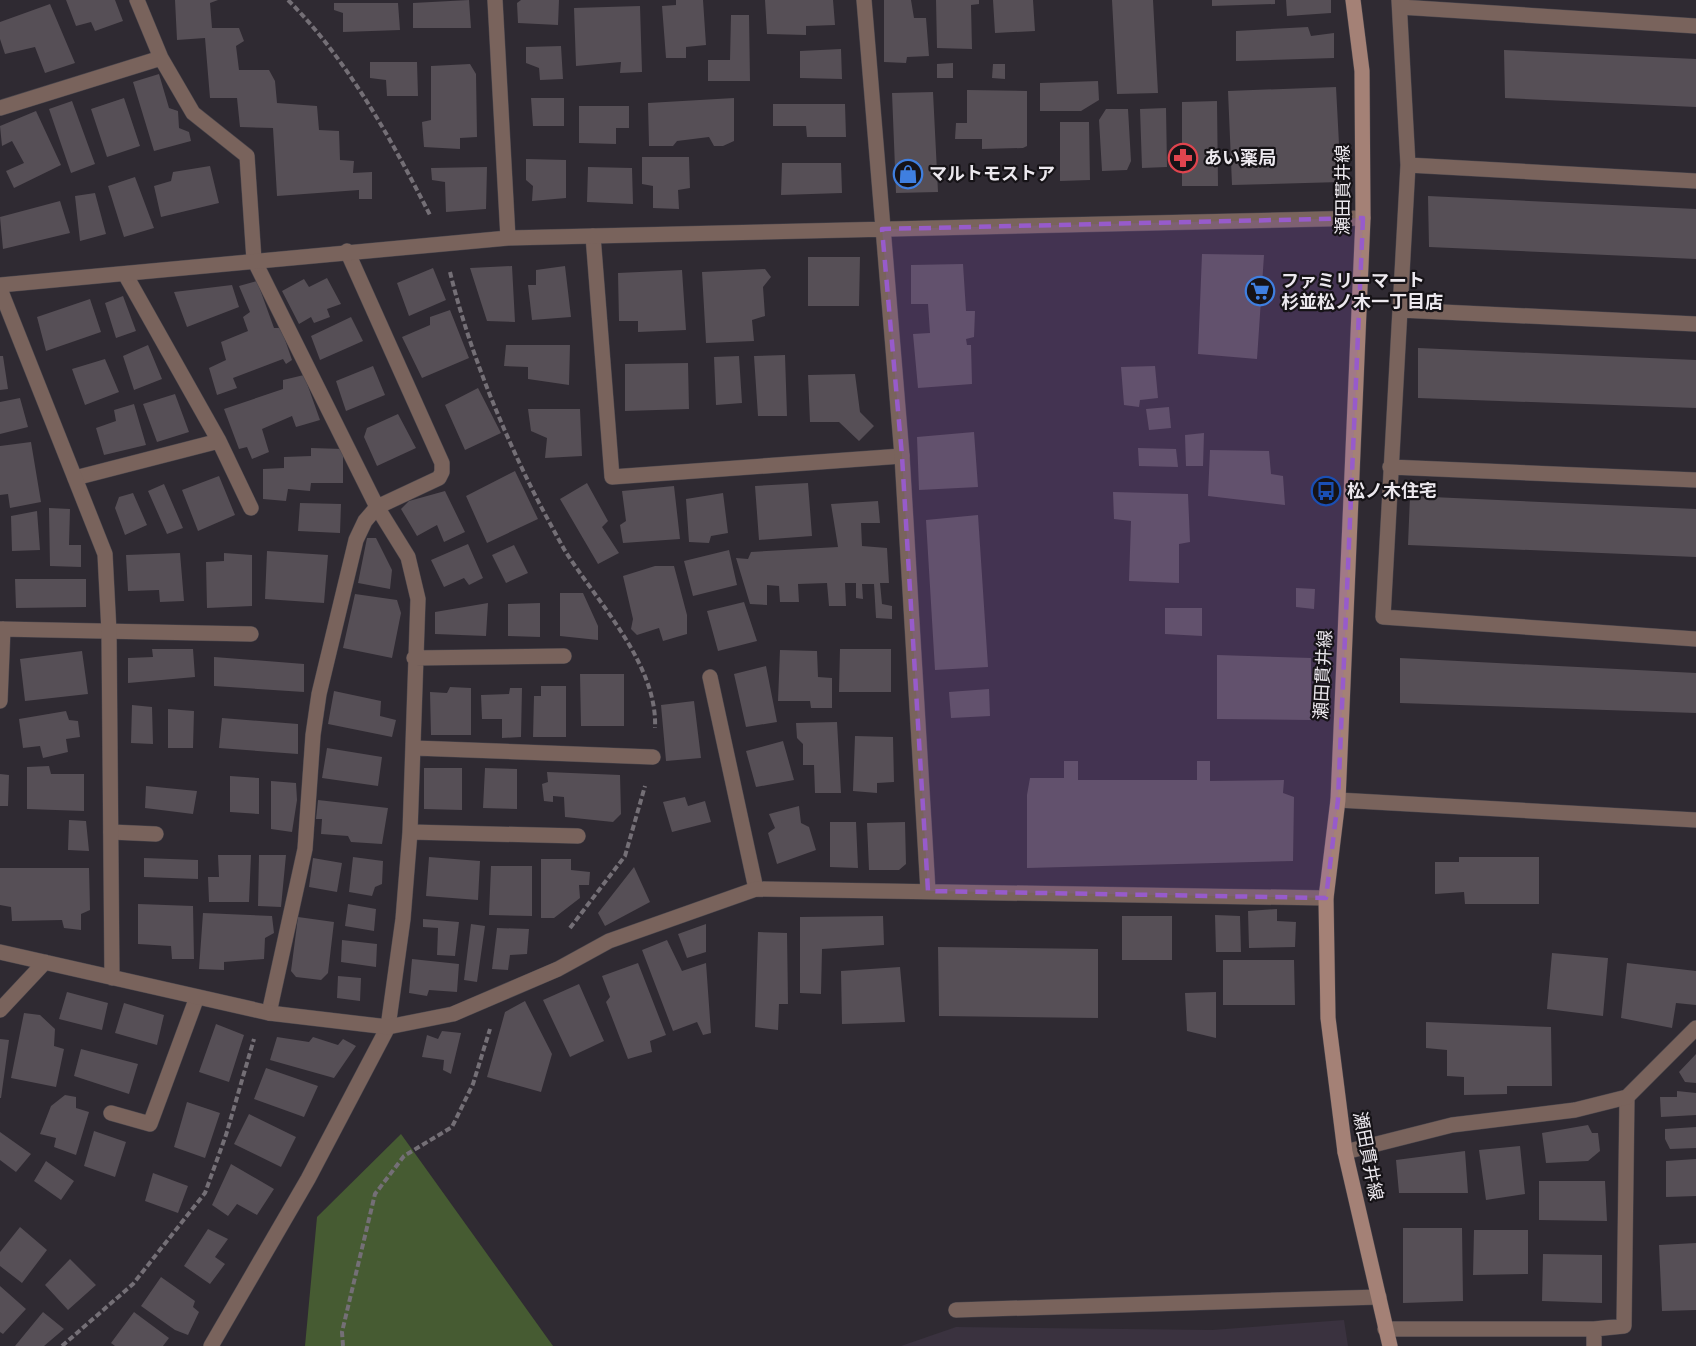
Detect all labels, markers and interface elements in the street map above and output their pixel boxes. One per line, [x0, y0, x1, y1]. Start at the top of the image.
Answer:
pharmacy icon: あい薬局 [1167, 142, 1199, 174]
street label: 瀬田貫井線 [1333, 145, 1353, 235]
place label: あい薬局 [1204, 148, 1276, 168]
shop icon: マルトモストア [892, 158, 924, 190]
place label: マルトモストア [929, 164, 1055, 184]
place label: ファミリーマート 杉並松ノ木一丁目店 [1281, 271, 1443, 312]
supermarket icon: ファミリーマート 杉並松ノ木一丁目店 [1244, 275, 1276, 307]
bus stop icon: 松ノ木住宅 [1310, 475, 1342, 507]
place label: 松ノ木住宅 [1347, 481, 1437, 501]
street label: 瀬田貫井線 [1311, 630, 1335, 720]
street label: 瀬田貫井線 [1350, 1110, 1386, 1202]

